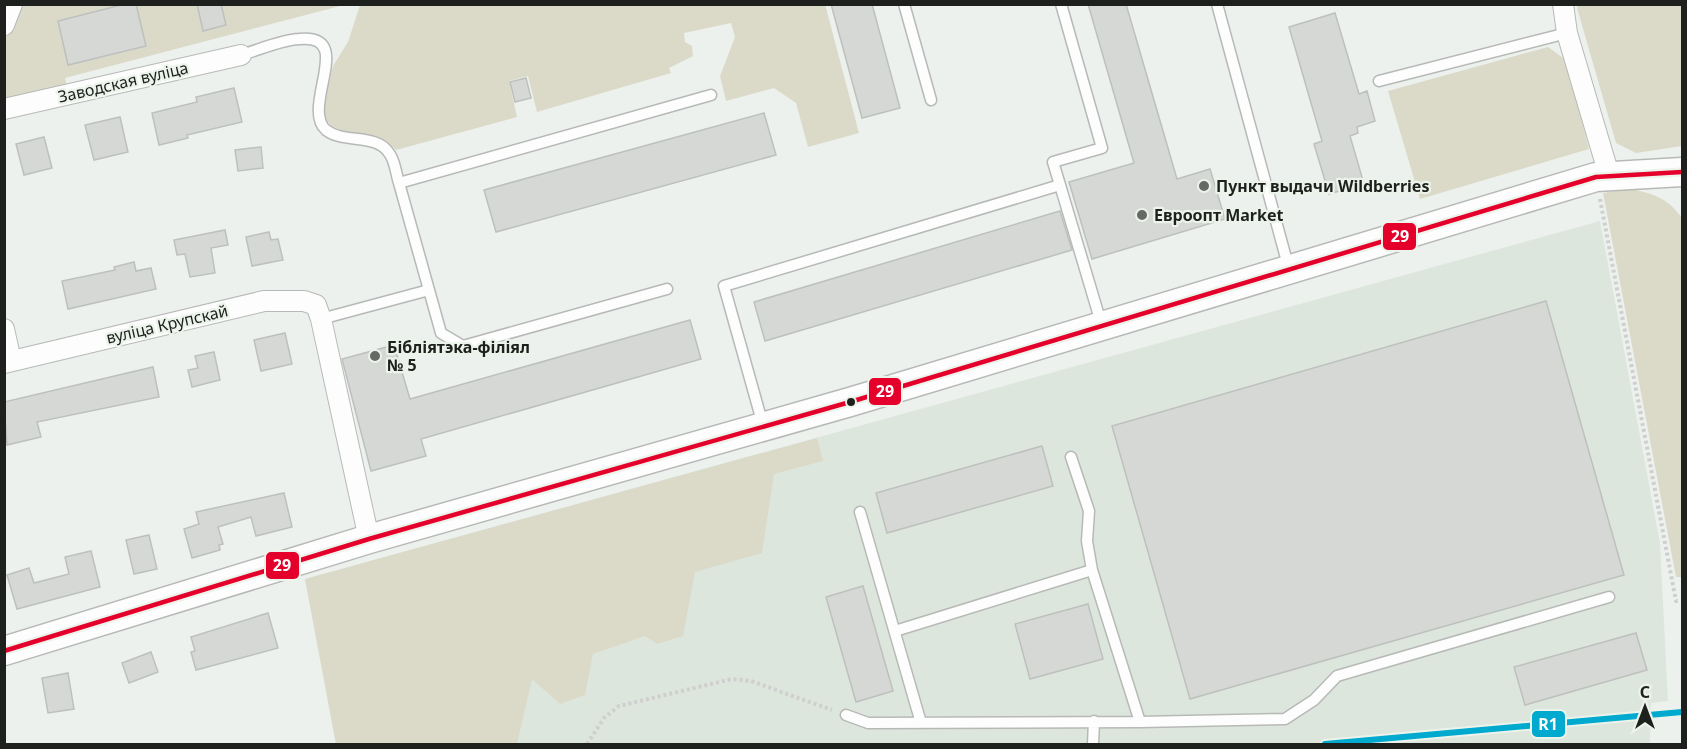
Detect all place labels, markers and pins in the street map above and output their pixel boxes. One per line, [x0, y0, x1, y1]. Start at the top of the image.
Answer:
place label: Пункт выдачи Wildberries [1216, 175, 1429, 197]
marker: Пункт выдачи Wildberries [1197, 179, 1211, 193]
place label: Евроопт Market [1154, 204, 1283, 226]
marker: Евроопт Market [1135, 208, 1149, 222]
place label: Бібліятэка-філіял № 5 [387, 336, 530, 376]
marker: Бібліятэка-філіял № 5 [368, 349, 382, 363]
unlabelled marker [845, 396, 857, 408]

